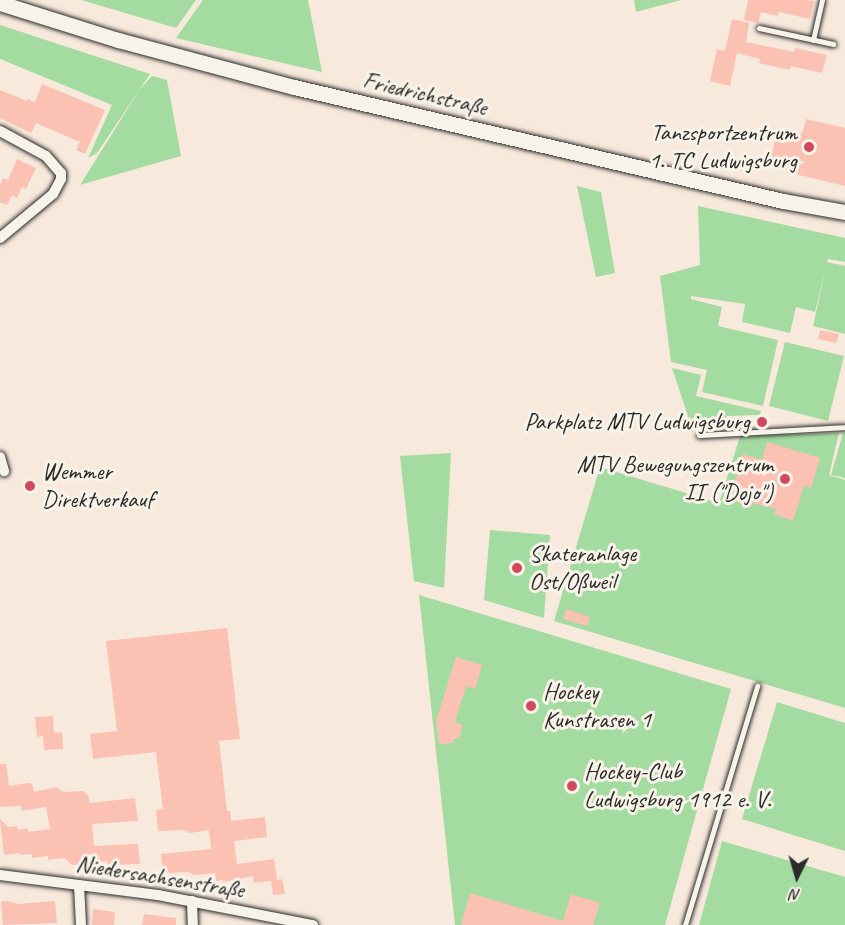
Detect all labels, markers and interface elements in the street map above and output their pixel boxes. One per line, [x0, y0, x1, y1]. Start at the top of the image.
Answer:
street label: Friedrichstraße [360, 66, 490, 122]
place label: Tanzsportzentrum 1. TC Ludwigsburg [650, 119, 797, 175]
marker: Tanzsportzentrum 1. TC Ludwigsburg [802, 140, 816, 154]
place label: Parkplatz MTV Ludwigsburg [524, 408, 750, 436]
marker: Parkplatz MTV Ludwigsburg [755, 415, 769, 429]
place label: MTV Bewegungszentrum II ("Dojo") [577, 451, 773, 507]
place label: Wemmer Direktverkauf [42, 458, 153, 514]
marker: MTV Bewegungszentrum II ("Dojo") [778, 472, 792, 486]
marker: Wemmer Direktverkauf [23, 479, 37, 493]
place label: Skateranlage Ost/Oßweil [529, 540, 636, 596]
marker: Skateranlage Ost/Oßweil [510, 561, 524, 575]
place label: Hockey Kunstrasen 1 [543, 678, 651, 734]
marker: Hockey Kunstrasen 1 [524, 699, 538, 713]
place label: Hockey-Club Ludwigsburg 1912 e. V. [584, 758, 771, 814]
marker: Hockey-Club Ludwigsburg 1912 e. V. [565, 779, 579, 793]
north arrow [767, 847, 827, 907]
street label: Niedersachsenstraße [74, 849, 246, 905]
text: N [790, 885, 801, 905]

